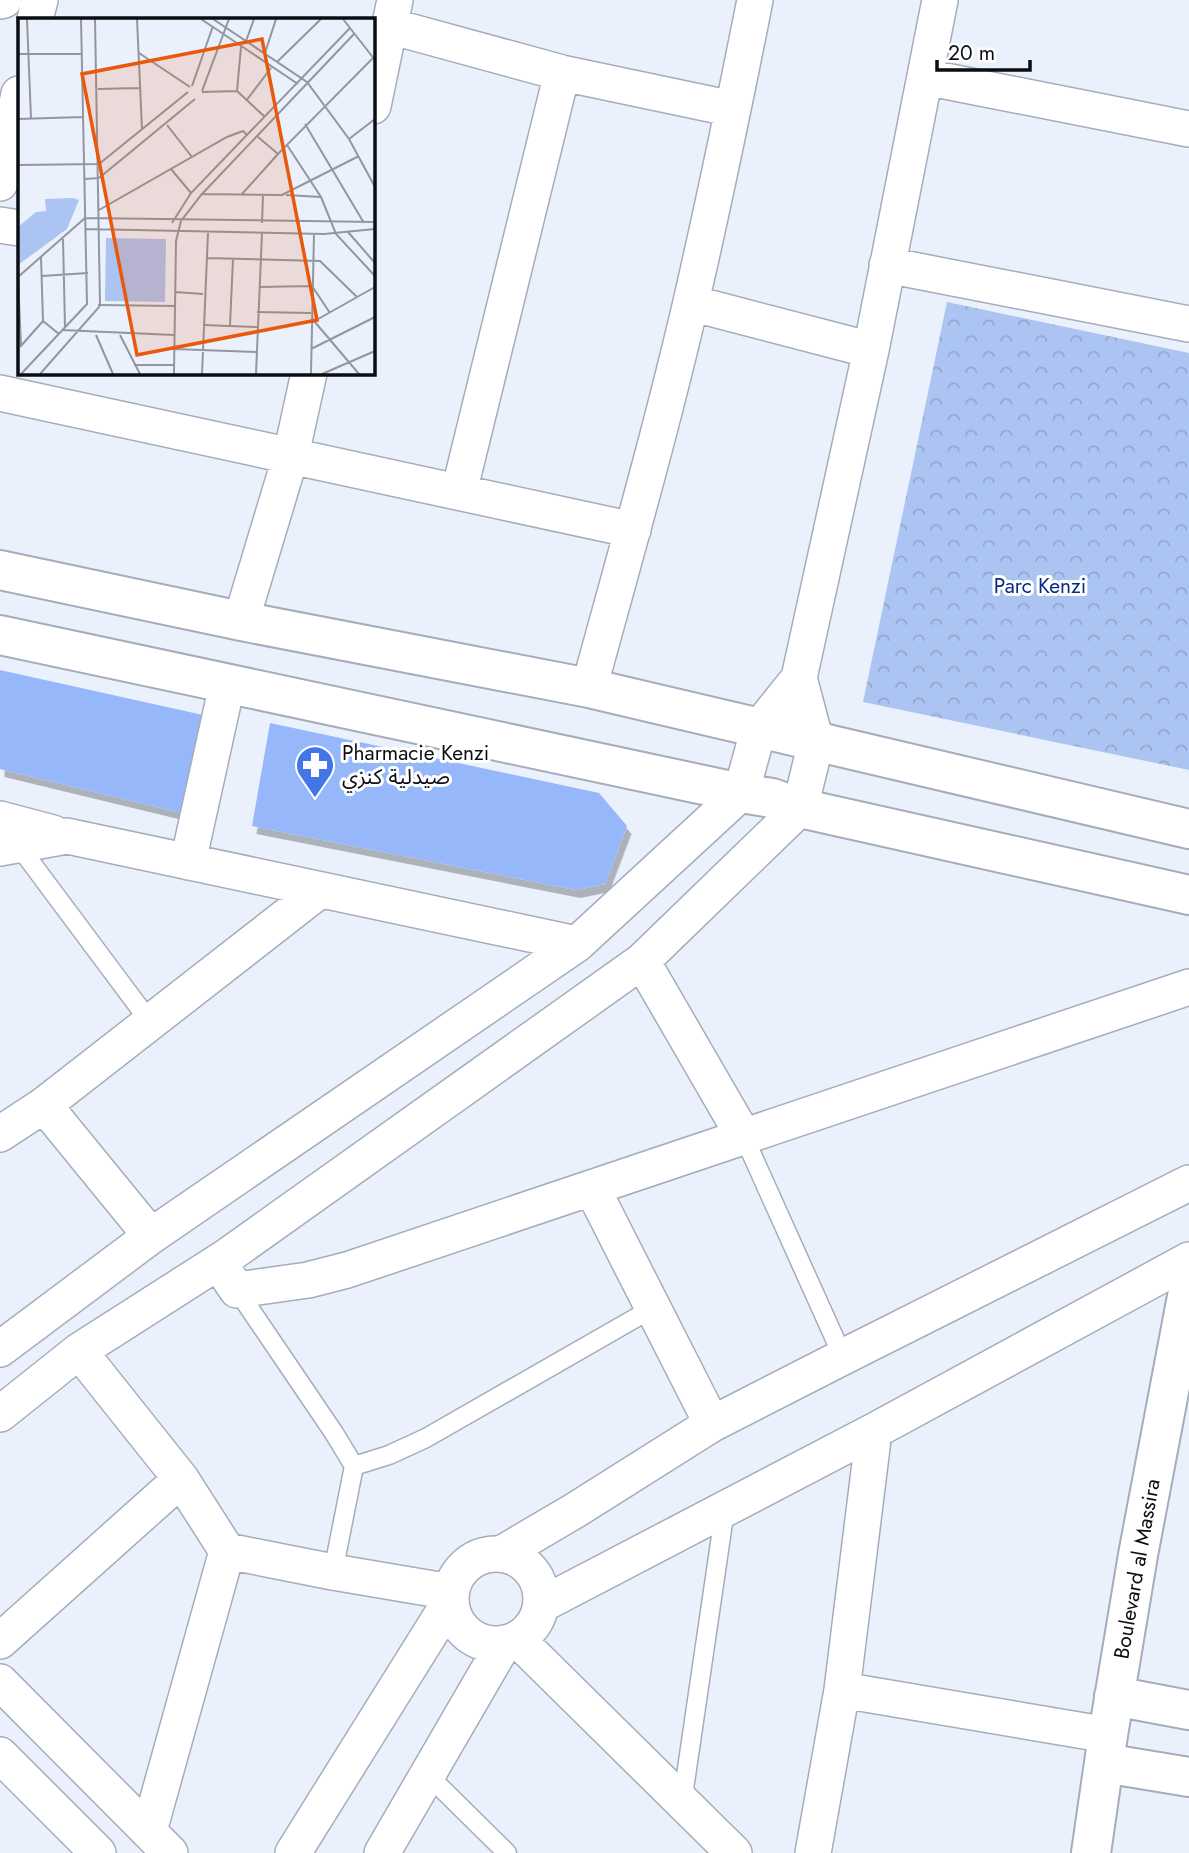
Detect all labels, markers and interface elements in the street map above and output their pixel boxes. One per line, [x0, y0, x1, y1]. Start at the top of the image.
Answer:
inset map [18, 18, 374, 374]
scale bar [937, 28, 1030, 72]
text: 20 m [948, 38, 995, 68]
park label: Parc Kenzi [994, 571, 1086, 601]
place label: Pharmacie Kenzi صيدلية كنزي [342, 738, 489, 793]
pharmacy icon: Pharmacie Kenzi صيدلية كنزي [294, 744, 336, 799]
street label: Boulevard al Massira [1106, 1477, 1168, 1661]

